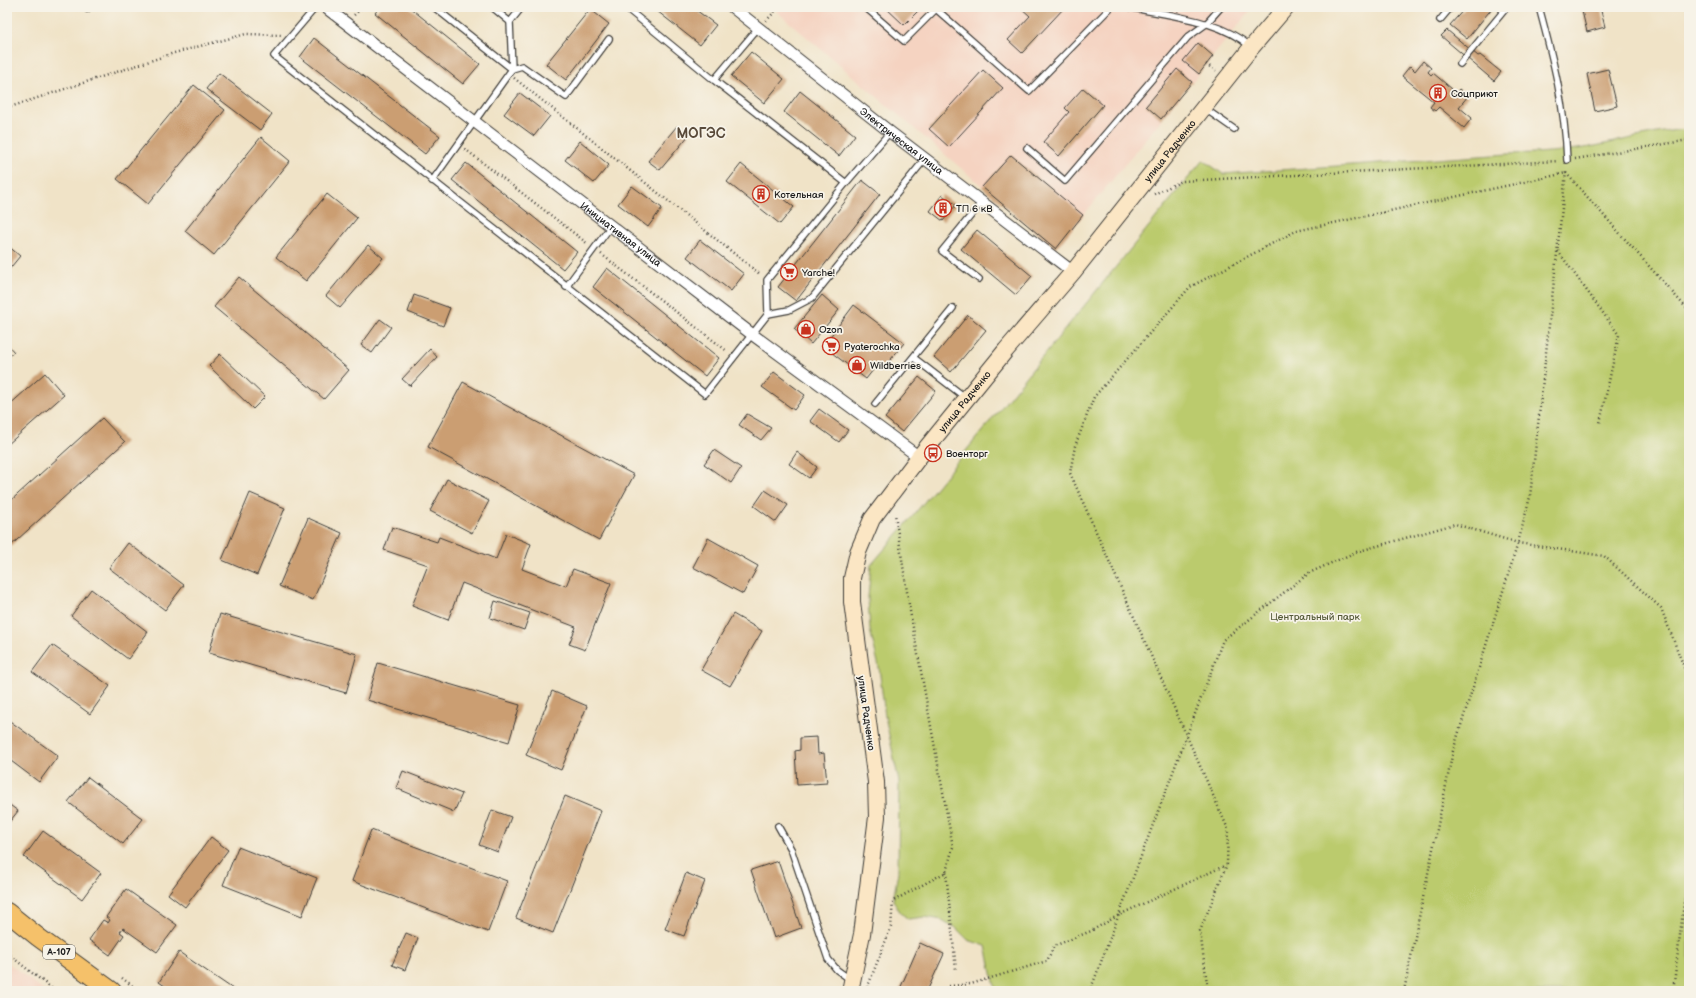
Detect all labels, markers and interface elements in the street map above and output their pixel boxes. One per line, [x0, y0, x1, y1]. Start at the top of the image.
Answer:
building icon: Соцприют [1428, 83, 1448, 103]
place label: Соцприют [1451, 88, 1498, 100]
street label: Электрическая улица [857, 105, 945, 177]
street label: улица Радченко [1142, 118, 1198, 184]
district label: МОГЭС [677, 125, 726, 142]
building icon: Котельная [751, 184, 771, 204]
place label: Котельная [774, 189, 824, 201]
building icon: ТП 6 кВ [933, 198, 953, 218]
street label: Инициативная улица [577, 200, 664, 270]
place label: ТП 6 кВ [956, 203, 993, 215]
supermarket icon: Yarche! [779, 262, 799, 282]
place label: Yarche! [801, 267, 835, 279]
shop icon: Ozon [796, 319, 816, 339]
place label: Ozon [819, 324, 843, 336]
supermarket icon: Pyaterochka [821, 336, 841, 356]
place label: Pyaterochka [844, 341, 900, 353]
shop icon: Wildberries [847, 355, 867, 375]
place label: Wildberries [870, 360, 921, 372]
street label: улица Радченко [937, 369, 994, 435]
bus stop icon: Военторг [923, 443, 943, 463]
place label: Военторг [946, 448, 988, 460]
park label: Центральный парк [1270, 611, 1360, 623]
street label: улица Радченко [855, 675, 877, 751]
road number: А-107 [43, 945, 75, 959]

